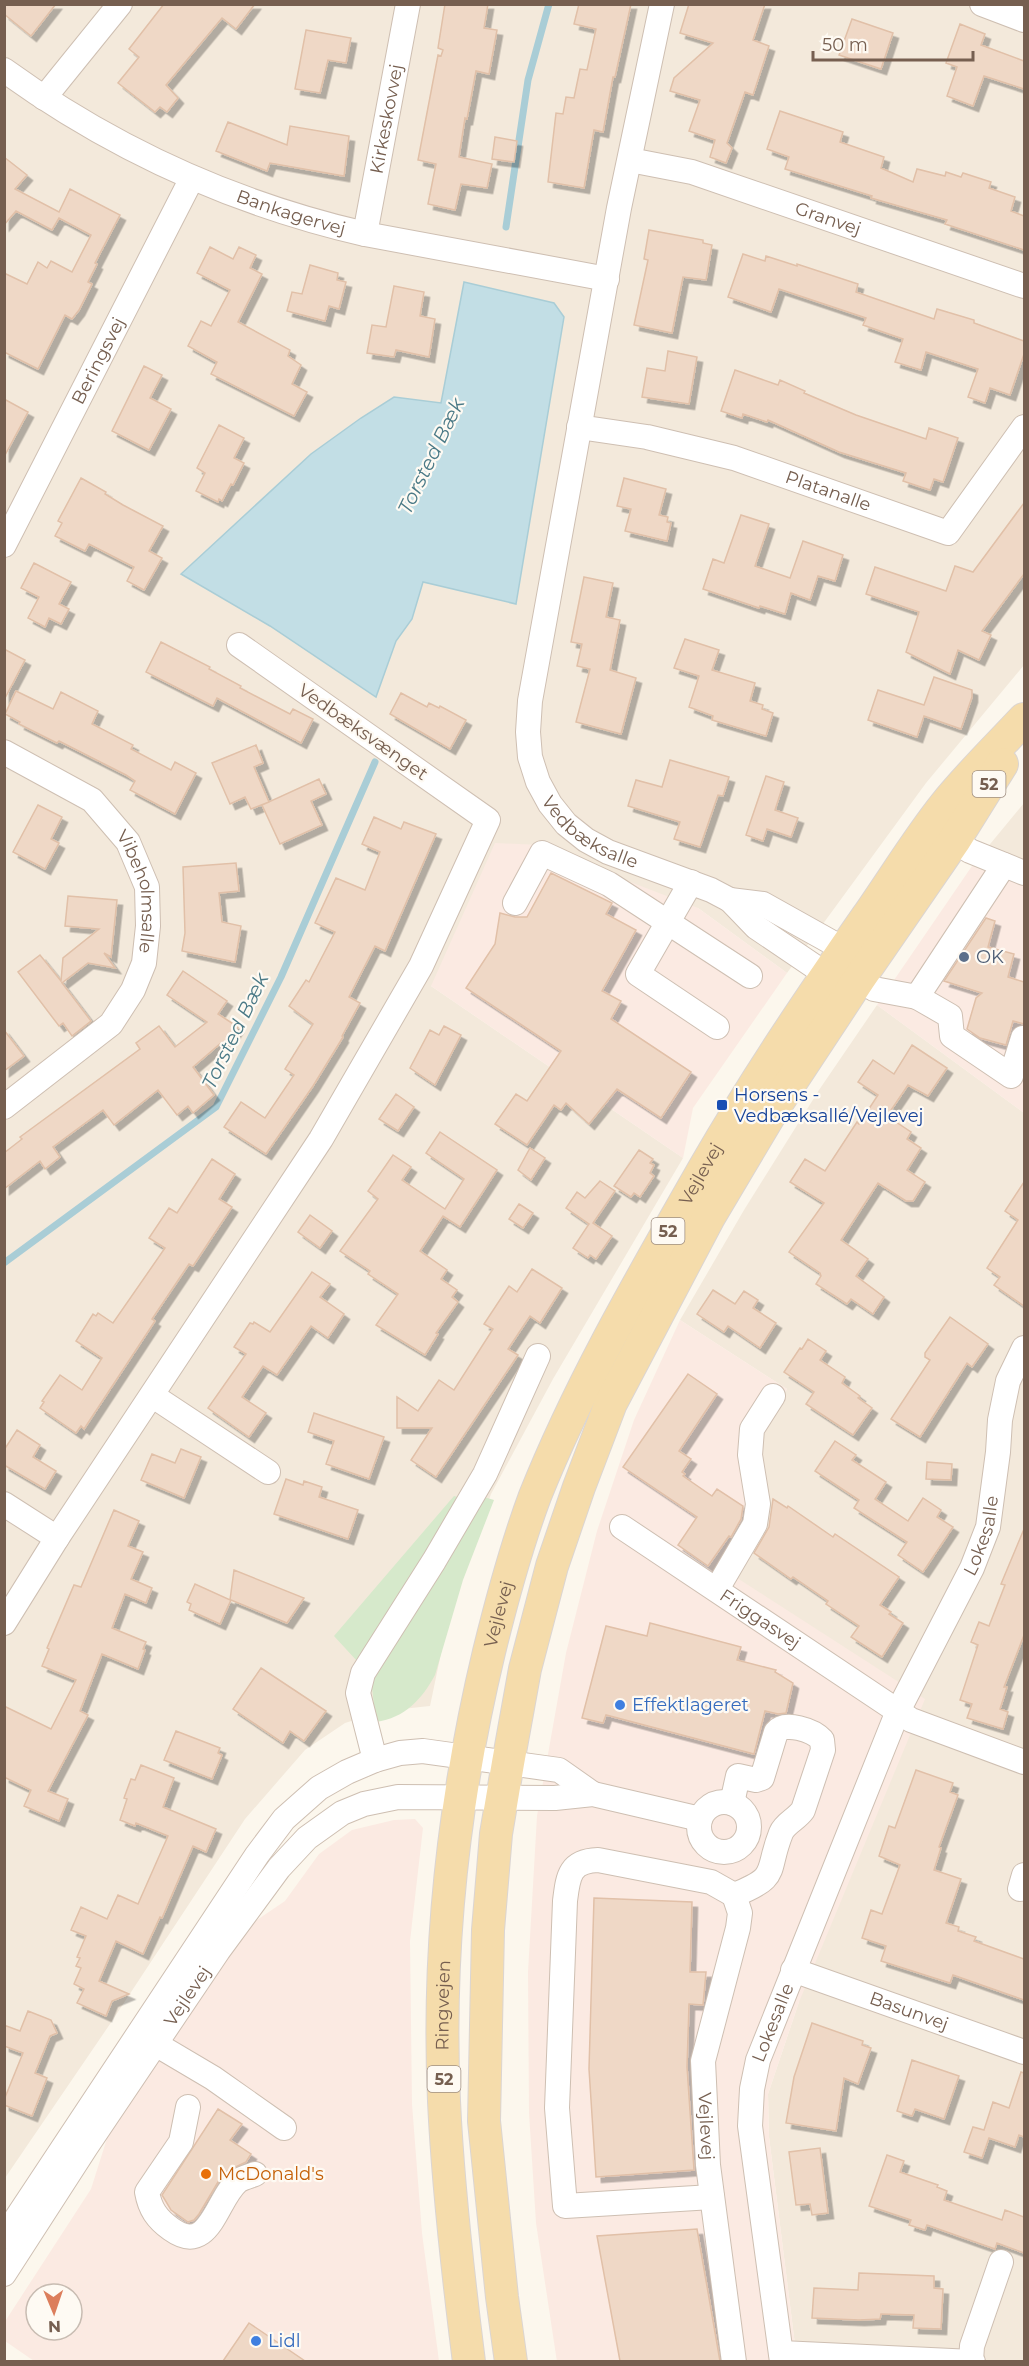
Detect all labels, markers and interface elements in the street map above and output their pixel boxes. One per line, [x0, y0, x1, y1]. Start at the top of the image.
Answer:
scale bar [813, 24, 974, 62]
text: 50 m [822, 34, 868, 56]
street label: Kirkeskovvej [365, 62, 408, 176]
street label: Bankagervej [233, 185, 348, 240]
street label: Granvej [792, 197, 864, 240]
street label: Beringsvej [67, 314, 130, 408]
water label: Torsted Bæk [393, 393, 470, 518]
street label: Platanalle [782, 466, 874, 516]
street label: Vedbæksvænget [294, 679, 432, 785]
road number: 52 [972, 771, 1006, 797]
street label: Vedbæksalle [537, 792, 641, 873]
street label: Vibeholmsalle [112, 825, 159, 955]
place label: OK [976, 946, 1004, 968]
marker: OK [957, 950, 971, 964]
water label: Torsted Bæk [197, 968, 274, 1093]
place label: Horsens - Vedbæksallé/Vejlevej [734, 1084, 924, 1127]
marker: Horsens - Vedbæksallé/Vejlevej [715, 1098, 729, 1112]
street label: Vejlevej [674, 1139, 727, 1209]
road number: 52 [652, 1218, 684, 1244]
street label: Lokesalle [959, 1494, 1003, 1580]
street label: Vejlevej [480, 1578, 518, 1650]
street label: Friggasvej [716, 1584, 805, 1654]
place label: Effektlageret [632, 1694, 749, 1716]
marker: Effektlageret [613, 1698, 627, 1712]
street label: Ringvejen [431, 1960, 455, 2051]
street label: Vejlevej [159, 1962, 216, 2031]
street label: Lokesalle [747, 1980, 799, 2065]
street label: Basunvej [866, 1987, 951, 2035]
road number: 52 [428, 2066, 460, 2092]
street label: Vejlevej [694, 2092, 719, 2161]
place label: McDonald's [218, 2163, 324, 2185]
marker: McDonald's [199, 2167, 213, 2181]
north arrow [24, 2282, 84, 2342]
text: N [48, 2317, 61, 2336]
place label: Lidl [268, 2330, 301, 2352]
marker: Lidl [249, 2334, 263, 2348]

